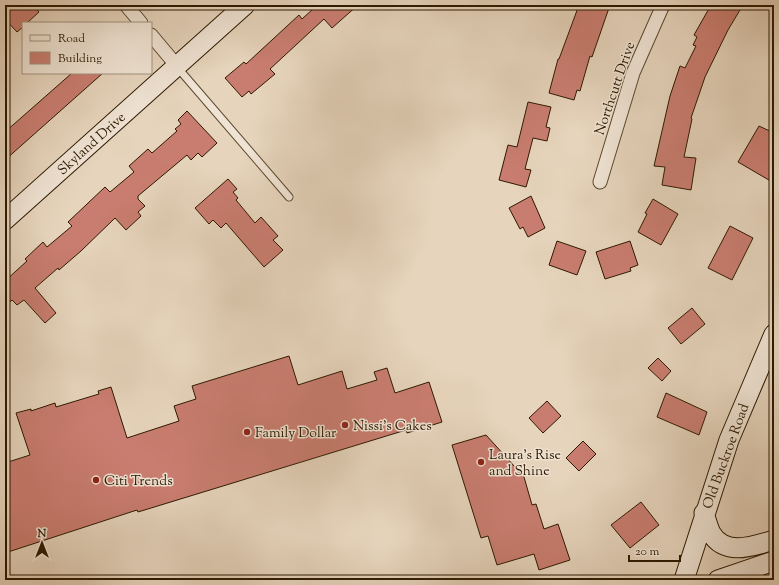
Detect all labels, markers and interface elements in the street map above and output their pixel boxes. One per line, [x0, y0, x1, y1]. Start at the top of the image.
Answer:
legend [22, 22, 152, 74]
text: Road [58, 30, 85, 48]
street label: Northcutt Drive [591, 39, 641, 138]
text: Building [58, 50, 102, 68]
street label: Skyland Drive [54, 108, 131, 181]
street label: Old Buckroe Road [699, 401, 755, 512]
place label: Nissi's Cakes [353, 417, 432, 437]
marker: Nissi's Cakes [340, 420, 350, 430]
place label: Family Dollar [255, 424, 337, 444]
marker: Family Dollar [242, 427, 252, 437]
place label: Laura's Rise and Shine [489, 446, 561, 482]
marker: Laura's Rise and Shine [476, 457, 486, 467]
place label: Citi Trends [104, 472, 173, 492]
marker: Citi Trends [91, 475, 101, 485]
north arrow [22, 523, 62, 563]
text: N [37, 526, 47, 542]
scale bar [629, 537, 680, 563]
text: 20 m [635, 543, 660, 561]

